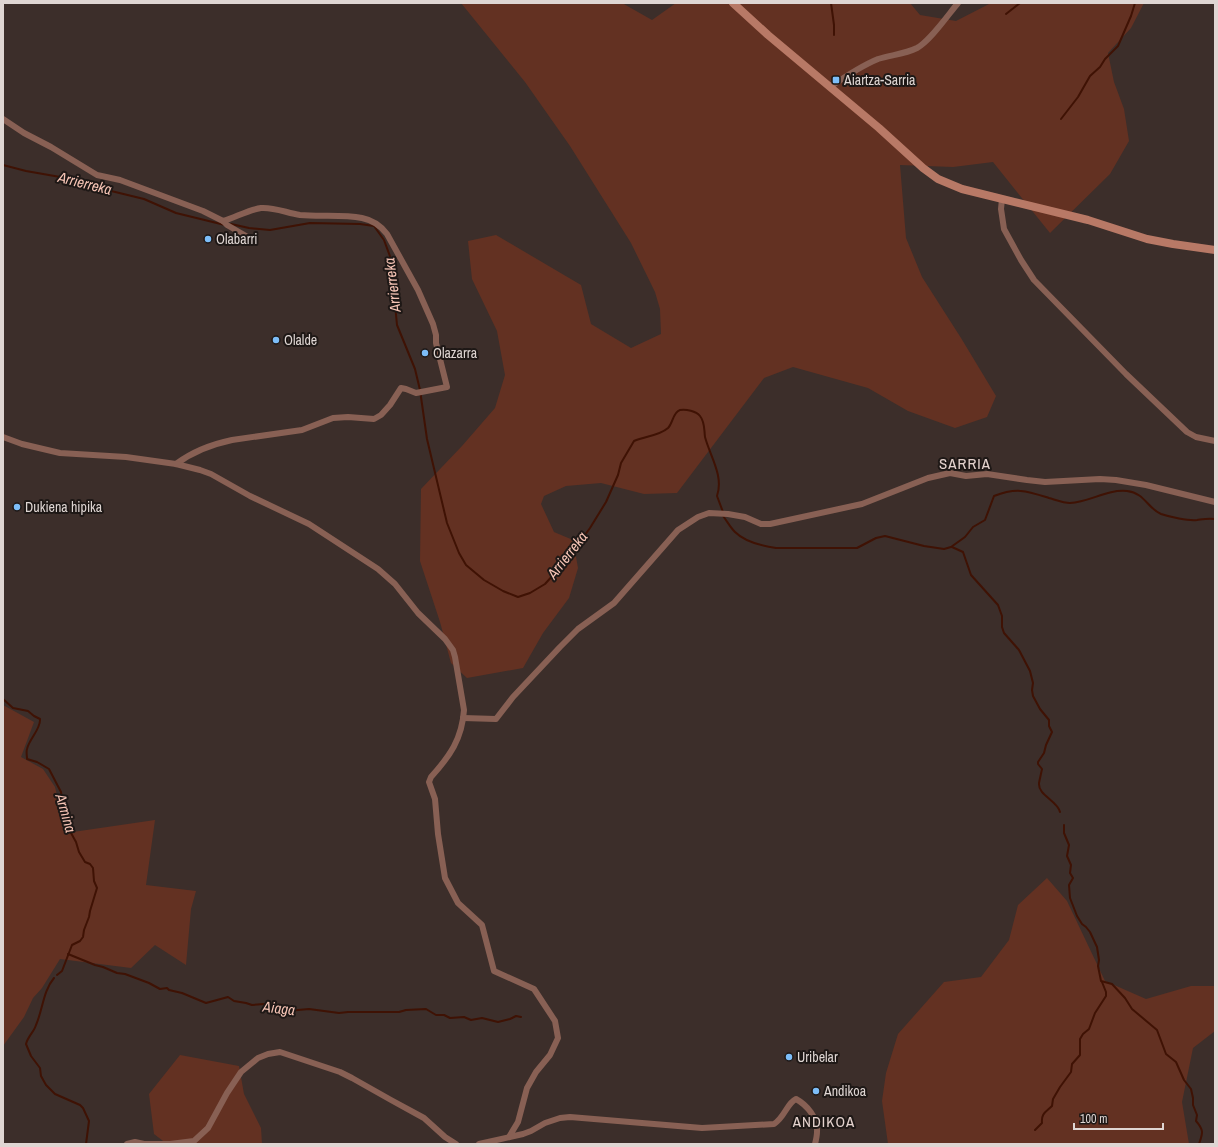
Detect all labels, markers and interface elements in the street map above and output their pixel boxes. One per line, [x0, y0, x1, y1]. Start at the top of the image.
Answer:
place label: Aiartza-Sarria [843, 71, 916, 89]
marker: Aiartza-Sarria [831, 75, 841, 85]
water label: Arrierreka [55, 166, 114, 200]
place label: Olabarri [216, 230, 257, 248]
marker: Olabarri [203, 234, 213, 244]
water label: Arrierreka [378, 256, 406, 314]
place label: Olalde [284, 331, 317, 349]
marker: Olalde [271, 335, 281, 345]
place label: Olazarra [433, 344, 478, 362]
marker: Olazarra [420, 348, 430, 358]
district label: SARRIA [939, 453, 991, 474]
place label: Dukiena hipika [25, 498, 103, 516]
marker: Dukiena hipika [12, 502, 22, 512]
water label: Arrierreka [541, 527, 592, 584]
water label: Armina [50, 790, 82, 835]
water label: Aiaga [261, 995, 296, 1020]
place label: Uribelar [797, 1048, 838, 1066]
marker: Uribelar [784, 1052, 794, 1062]
place label: Andikoa [823, 1082, 867, 1100]
marker: Andikoa [811, 1086, 821, 1096]
scale bar [1074, 1105, 1163, 1131]
district label: ANDIKOA [792, 1111, 855, 1132]
text: 100 m [1080, 1111, 1107, 1127]

